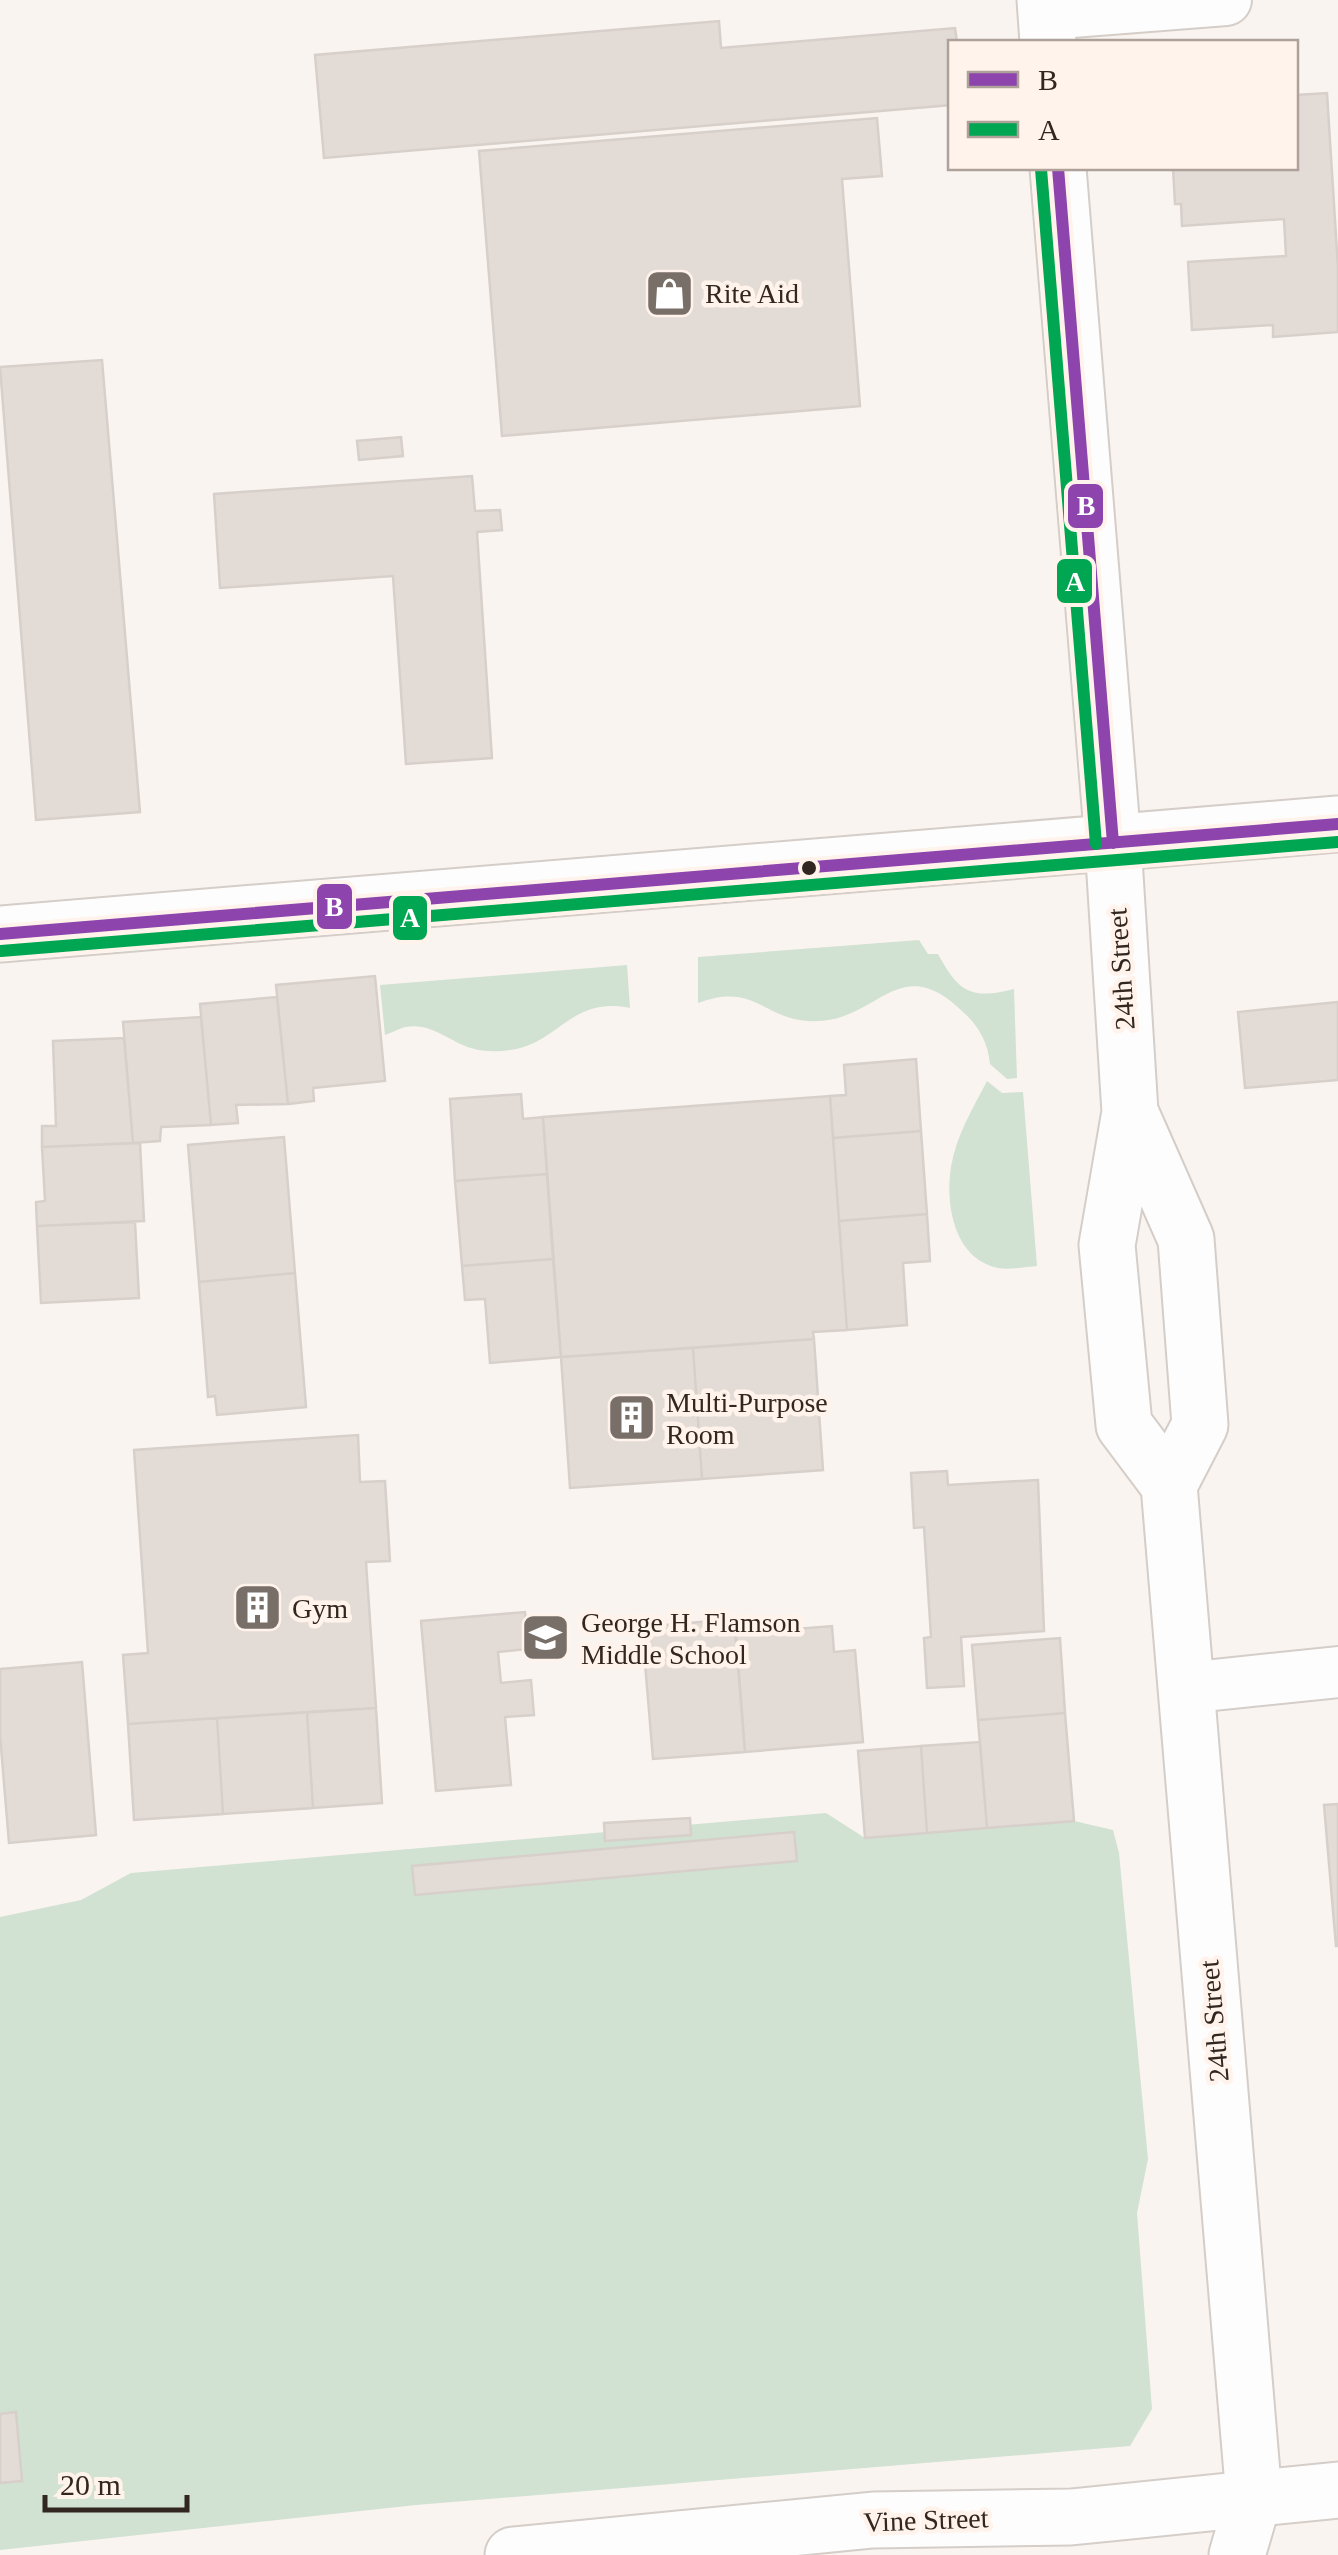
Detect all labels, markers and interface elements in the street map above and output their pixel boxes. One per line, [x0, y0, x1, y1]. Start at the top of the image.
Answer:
legend [948, 40, 1298, 170]
text: B [1038, 63, 1058, 96]
text: A [1038, 113, 1060, 146]
shop icon: Rite Aid [644, 267, 696, 319]
place label: Rite Aid [705, 278, 799, 309]
line badge: B [1066, 482, 1105, 530]
text: B [1077, 490, 1095, 521]
line badge: A [1055, 557, 1094, 605]
text: A [1065, 566, 1086, 597]
unlabelled marker [799, 858, 819, 878]
line badge: B [315, 882, 354, 931]
text: B [325, 891, 343, 922]
line badge: A [391, 894, 429, 942]
text: A [400, 902, 421, 933]
street label: 24th Street [1101, 907, 1141, 1031]
place label: Multi-Purpose Room [666, 1387, 828, 1450]
building icon: Multi-Purpose Room [605, 1392, 657, 1444]
building icon: Gym [231, 1582, 283, 1634]
place label: Gym [292, 1593, 348, 1624]
place label: George H. Flamson Middle School [581, 1607, 801, 1670]
school or university icon: George H. Flamson Middle School [520, 1612, 572, 1664]
street label: 24th Street [1193, 1959, 1235, 2083]
scale bar [45, 2450, 188, 2512]
text: 20 m [60, 2468, 121, 2501]
street label: Vine Street [863, 2502, 989, 2538]

